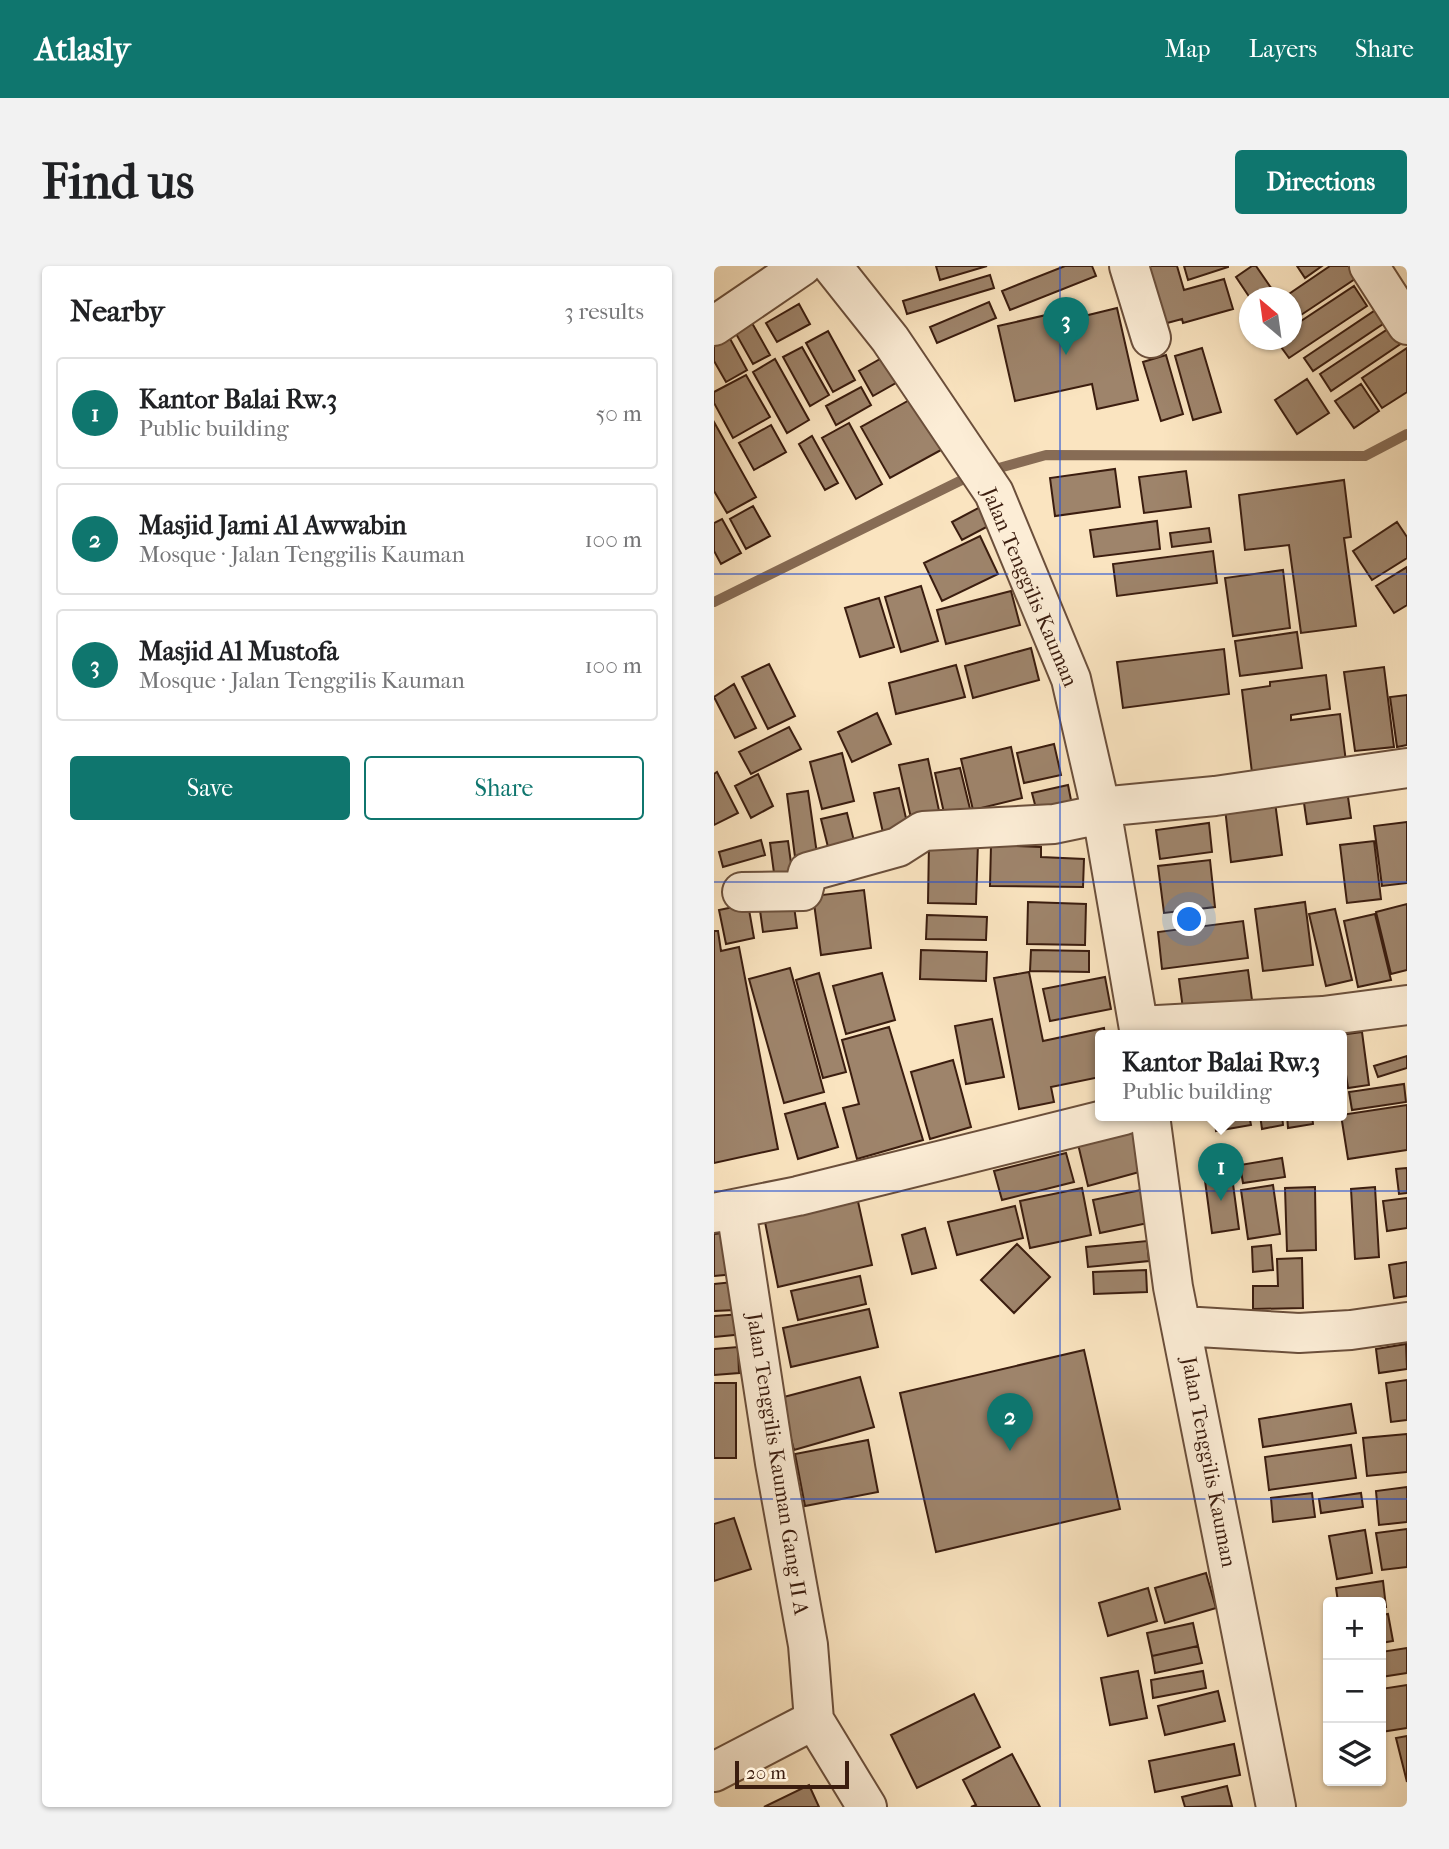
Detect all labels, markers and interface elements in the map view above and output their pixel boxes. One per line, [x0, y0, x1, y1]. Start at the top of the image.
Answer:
text: Atlasly [35, 30, 130, 69]
text: Map [1165, 35, 1211, 63]
text: Layers [1249, 35, 1317, 63]
text: Share [1355, 35, 1414, 63]
button: Directions [1235, 150, 1407, 214]
text: Find us [42, 153, 194, 211]
north arrow [1239, 287, 1302, 350]
text: Nearby [70, 294, 165, 329]
pin: 3 [1043, 297, 1089, 355]
text: 3 results [564, 298, 644, 325]
text: Kantor Balai Rw.3 [139, 384, 337, 415]
text: 1 [91, 400, 99, 427]
text: 50 m [595, 400, 642, 427]
text: Public building [139, 415, 289, 442]
street label: Jalan Tenggilis Kauman [976, 482, 1083, 690]
text: Masjid Jami Al Awwabin [139, 510, 407, 541]
text: 2 [89, 526, 101, 553]
text: 100 m [584, 526, 642, 553]
text: Mosque · Jalan Tenggilis Kauman [139, 541, 465, 568]
text: Masjid Al Mustofa [139, 636, 339, 667]
text: 3 [90, 652, 100, 679]
text: 100 m [584, 652, 642, 679]
text: Mosque · Jalan Tenggilis Kauman [139, 667, 465, 694]
button: Save [70, 756, 350, 820]
button: Share [364, 756, 644, 820]
your location [1172, 902, 1206, 936]
popup [1095, 1030, 1347, 1121]
text: Kantor Balai Rw.3 [1122, 1047, 1320, 1078]
text: Public building [1122, 1078, 1271, 1105]
pin: 1 [1198, 1143, 1244, 1201]
street label: Jalan Tenggilis Kauman Gang II A [742, 1309, 814, 1617]
street label: Jalan Tenggilis Kauman [1176, 1353, 1241, 1569]
pin: 2 [987, 1393, 1033, 1451]
map controls [1323, 1597, 1386, 1786]
button: + [1323, 1597, 1386, 1660]
button: − [1323, 1660, 1386, 1723]
button: layers [1323, 1723, 1386, 1786]
scale bar [735, 1758, 849, 1790]
text: 20 m [746, 1762, 786, 1784]

